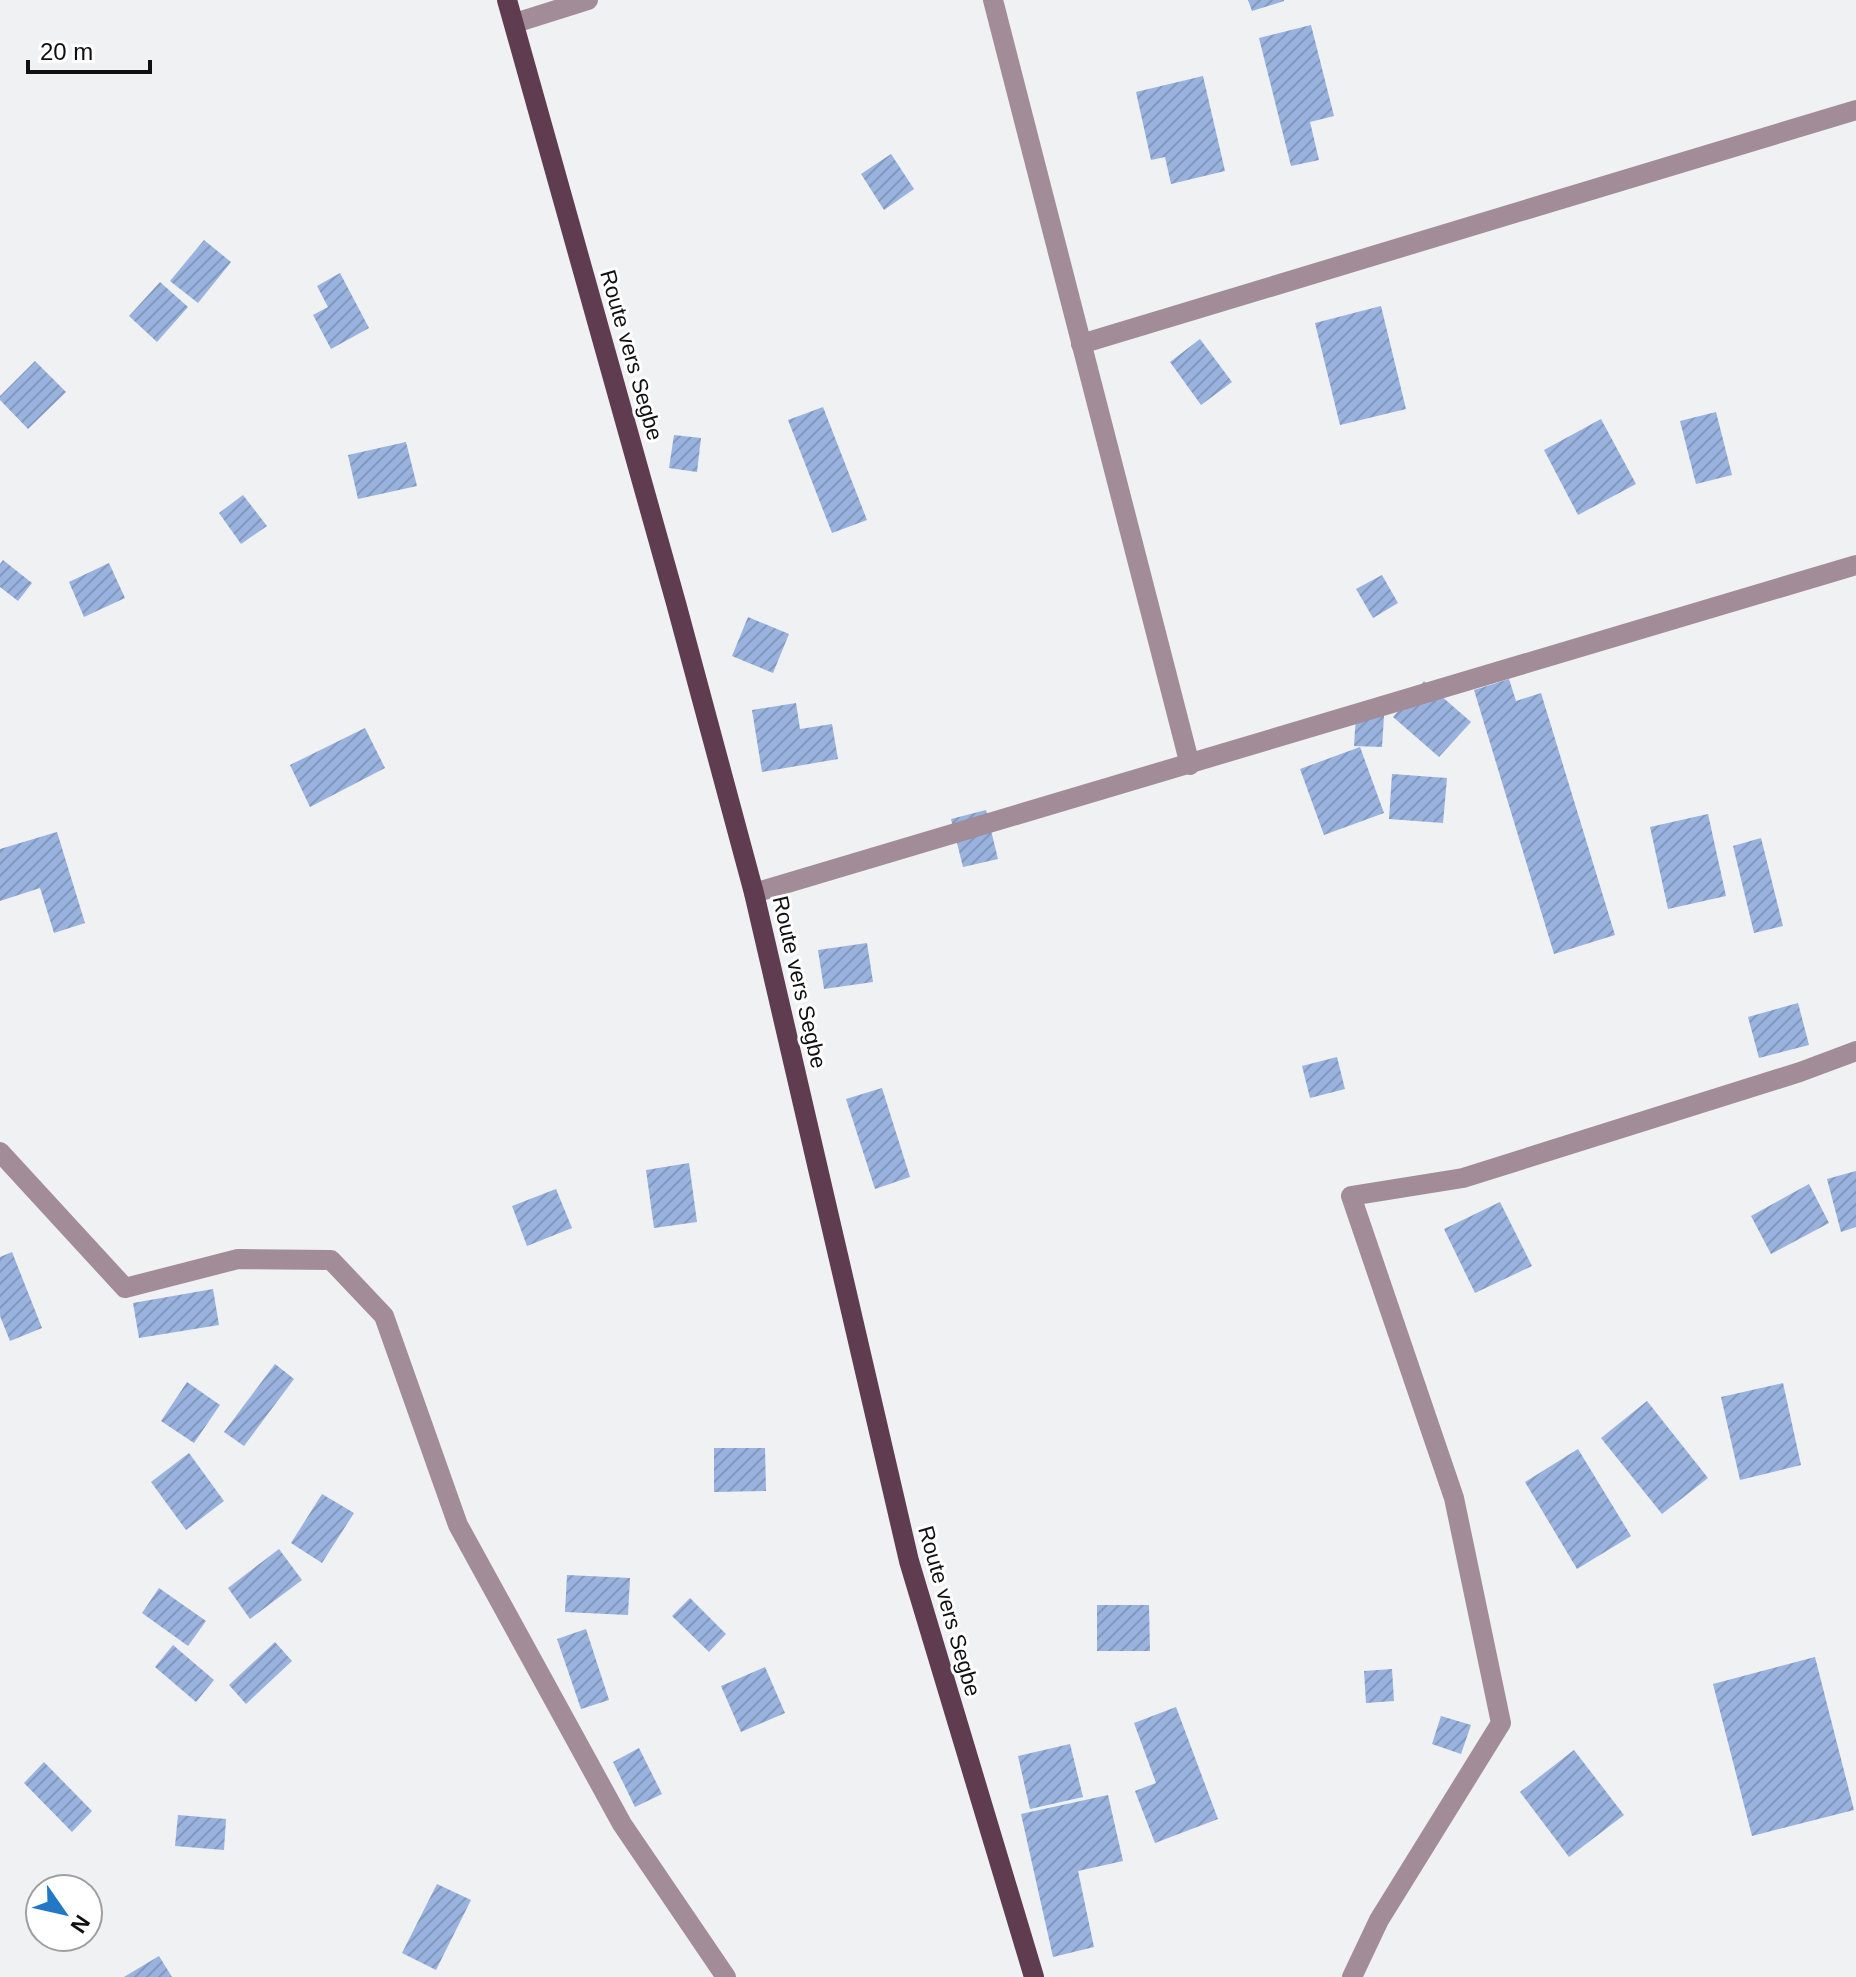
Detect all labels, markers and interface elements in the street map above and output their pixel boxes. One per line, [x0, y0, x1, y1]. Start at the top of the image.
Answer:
scale bar [28, 24, 150, 74]
text: 20 m [40, 38, 93, 65]
street label: Route vers Segbe [595, 267, 668, 443]
street label: Route vers Segbe [768, 894, 832, 1071]
street label: Route vers Segbe [913, 1523, 986, 1699]
north arrow [24, 1873, 104, 1953]
text: N [65, 1910, 95, 1937]

